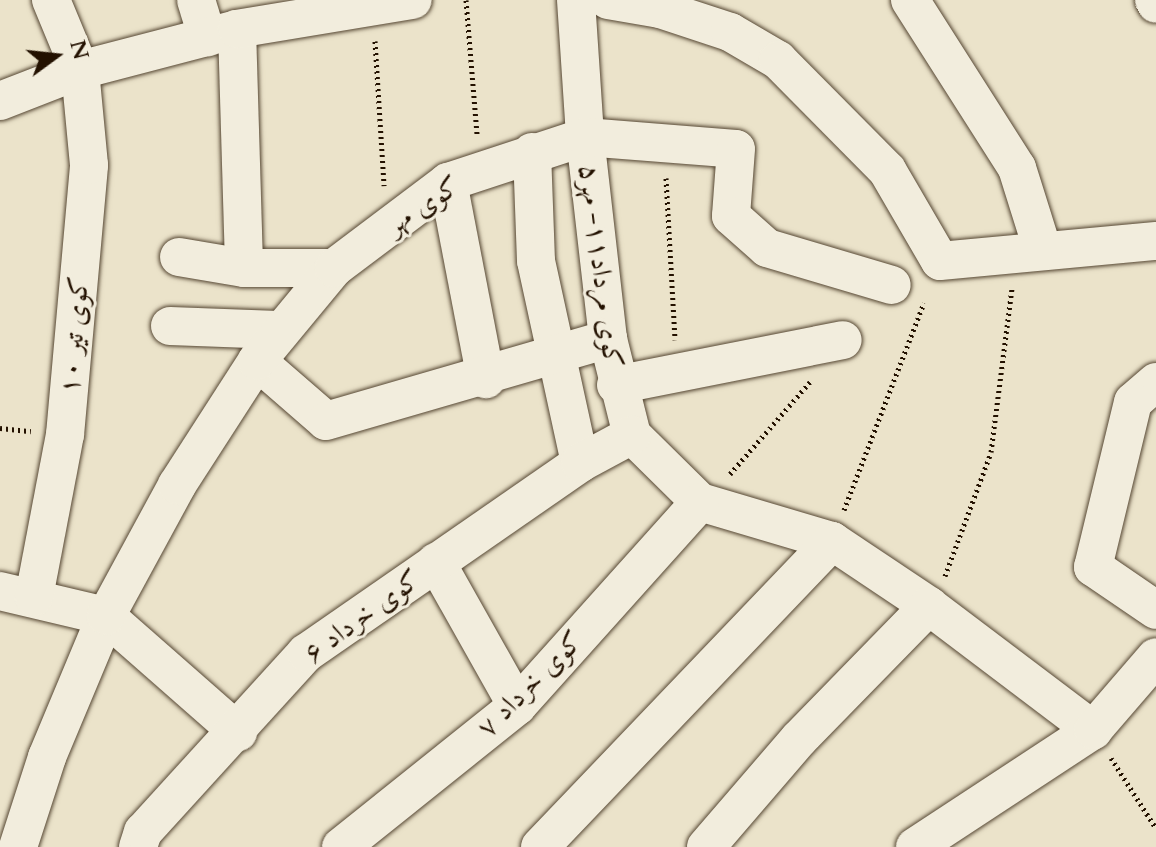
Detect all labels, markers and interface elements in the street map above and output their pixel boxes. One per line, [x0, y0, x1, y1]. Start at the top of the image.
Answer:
north arrow [16, 16, 96, 96]
text: N [62, 37, 96, 63]
street label: کوی مرداد۱۱- مهر۵ [572, 162, 630, 370]
street label: کوی مهر [380, 169, 466, 241]
street label: کوی تیر ۱۰ [52, 275, 96, 395]
street label: کوی خرداد ۶ [297, 562, 427, 670]
street label: کوی خرداد ۷ [470, 624, 590, 744]

